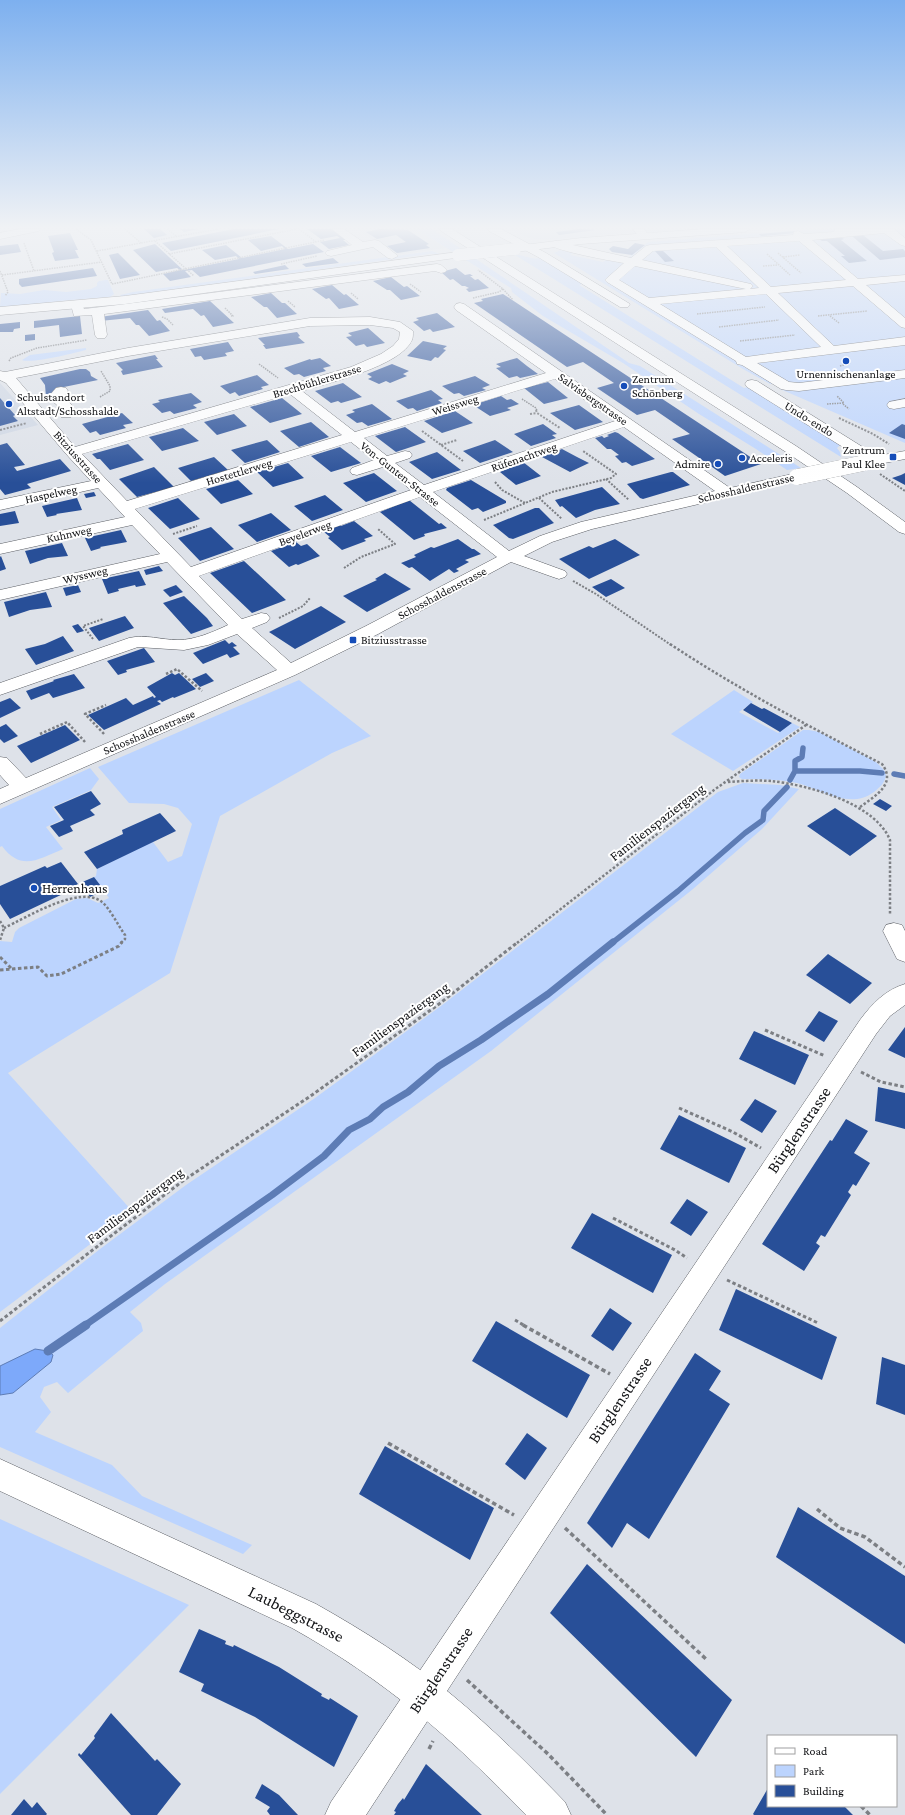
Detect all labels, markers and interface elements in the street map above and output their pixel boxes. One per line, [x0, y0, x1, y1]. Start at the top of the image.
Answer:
marker: Urnennischenanlage [841, 356, 851, 366]
street label: Brechbühlerstrasse [271, 361, 363, 401]
place label: Urnennischenanlage [796, 367, 896, 381]
street label: Salvisbergstrasse [555, 370, 631, 428]
place label: Zentrum Schönberg [632, 372, 683, 400]
marker: Zentrum Schönberg [619, 381, 629, 391]
place label: Schulstandort Altstadt/Schosshalde [17, 390, 118, 418]
street label: Weissweg [430, 391, 480, 419]
street label: Undo-endo [782, 398, 836, 440]
marker: Schulstandort Altstadt/Schosshalde [4, 399, 14, 409]
street label: Bitziusstrasse [51, 428, 105, 486]
street label: Von-Gunten-Strasse [357, 438, 443, 510]
street label: Rüfenachtweg [489, 439, 559, 475]
place label: Zentrum Paul Klee [841, 443, 885, 471]
place label: Acceleris [750, 451, 793, 465]
marker: Zentrum Paul Klee [888, 452, 898, 462]
marker: Acceleris [737, 453, 747, 463]
street label: Hostettlerweg [204, 455, 274, 489]
place label: Admire [675, 457, 710, 471]
marker: Admire [713, 459, 723, 469]
street label: Schosshaldenstrasse [696, 470, 796, 506]
street label: Haspelweg [24, 482, 78, 506]
street label: Beyelerweg [277, 517, 333, 549]
street label: Kuhnweg [45, 522, 93, 546]
street label: Wyssweg [61, 563, 109, 587]
street label: Schosshaldenstrasse [395, 564, 489, 622]
place label: Bitziusstrasse [361, 633, 427, 647]
marker: Bitziusstrasse [348, 635, 358, 645]
street label: Schosshaldenstrasse [101, 706, 197, 758]
street label: Familienspaziergang [606, 780, 708, 864]
place label: Herrenhaus [42, 880, 108, 896]
marker: Herrenhaus [29, 883, 39, 893]
street label: Familienspaziergang [348, 978, 452, 1060]
street label: Bürglenstrasse [763, 1083, 835, 1177]
street label: Familienspaziergang [84, 1163, 186, 1246]
street label: Bürglenstrasse [584, 1353, 656, 1447]
street label: Laubeggstrasse [245, 1582, 347, 1646]
street label: Bürglenstrasse [405, 1623, 477, 1717]
legend [767, 1735, 897, 1807]
text: Road [803, 1744, 828, 1758]
text: Park [803, 1764, 825, 1778]
text: Building [803, 1784, 844, 1798]

